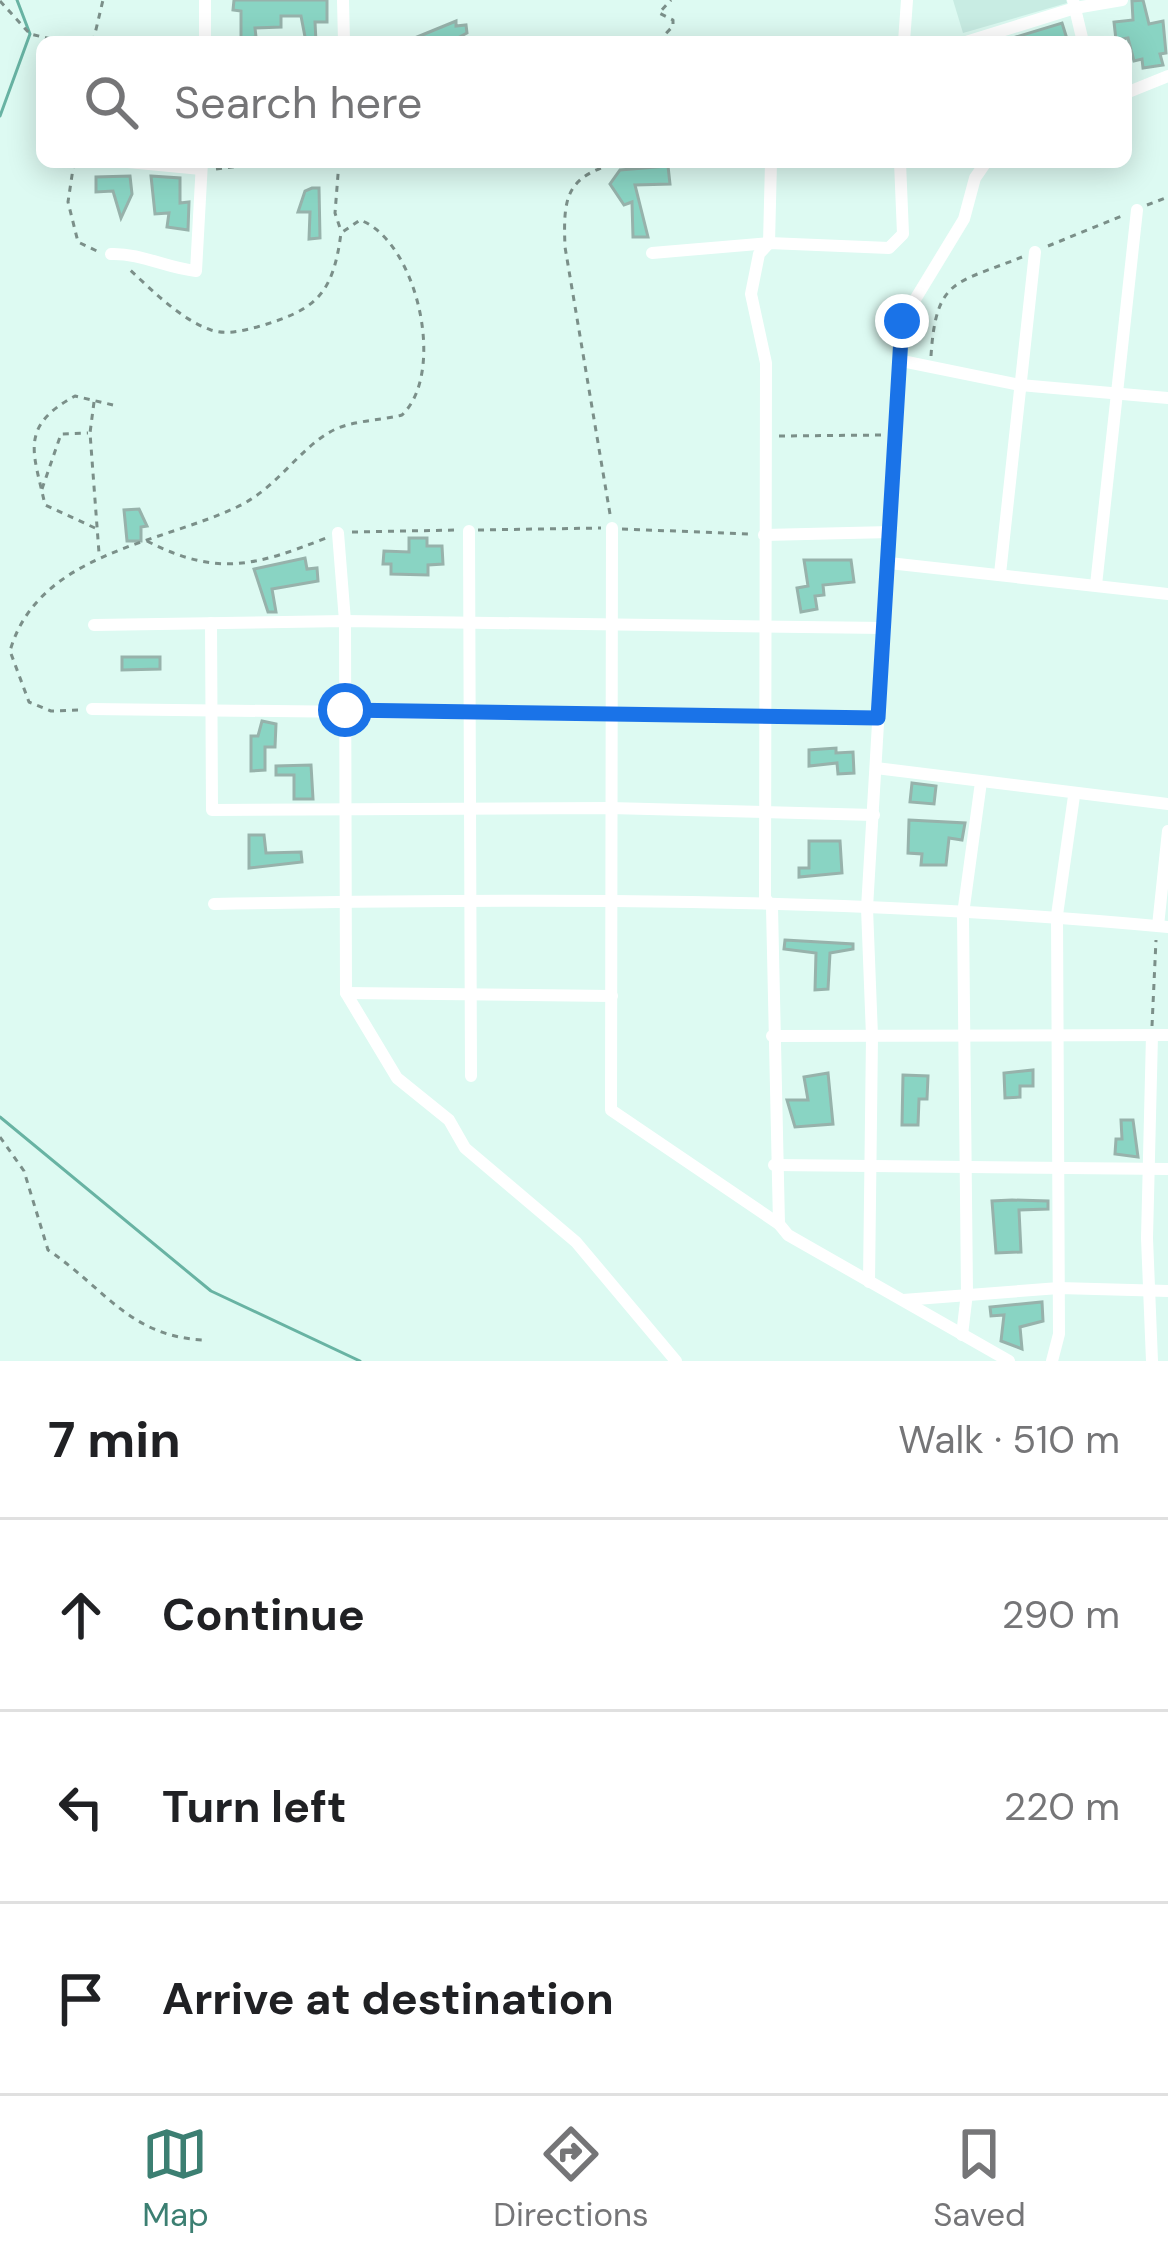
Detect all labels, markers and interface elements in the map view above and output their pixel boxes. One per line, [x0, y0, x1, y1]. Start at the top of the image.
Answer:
search box [36, 36, 1132, 168]
icon: search [78, 69, 144, 135]
text: Search here [174, 73, 422, 132]
route end [875, 294, 929, 348]
route start [318, 683, 372, 737]
text: 7 min [48, 1406, 181, 1473]
text: Walk · 510 m [898, 1414, 1120, 1465]
icon: ahead [48, 1582, 114, 1648]
text: Continue [162, 1585, 365, 1644]
text: 290 m [1002, 1589, 1120, 1640]
icon: left [48, 1774, 114, 1840]
text: Turn left [162, 1777, 346, 1836]
text: 220 m [1004, 1781, 1120, 1832]
icon: arrive [48, 1966, 114, 2032]
text: Arrive at destination [162, 1969, 614, 2028]
tab: Map [142, 2121, 209, 2236]
tab: Directions [493, 2121, 649, 2236]
tab: Saved [933, 2121, 1026, 2236]

